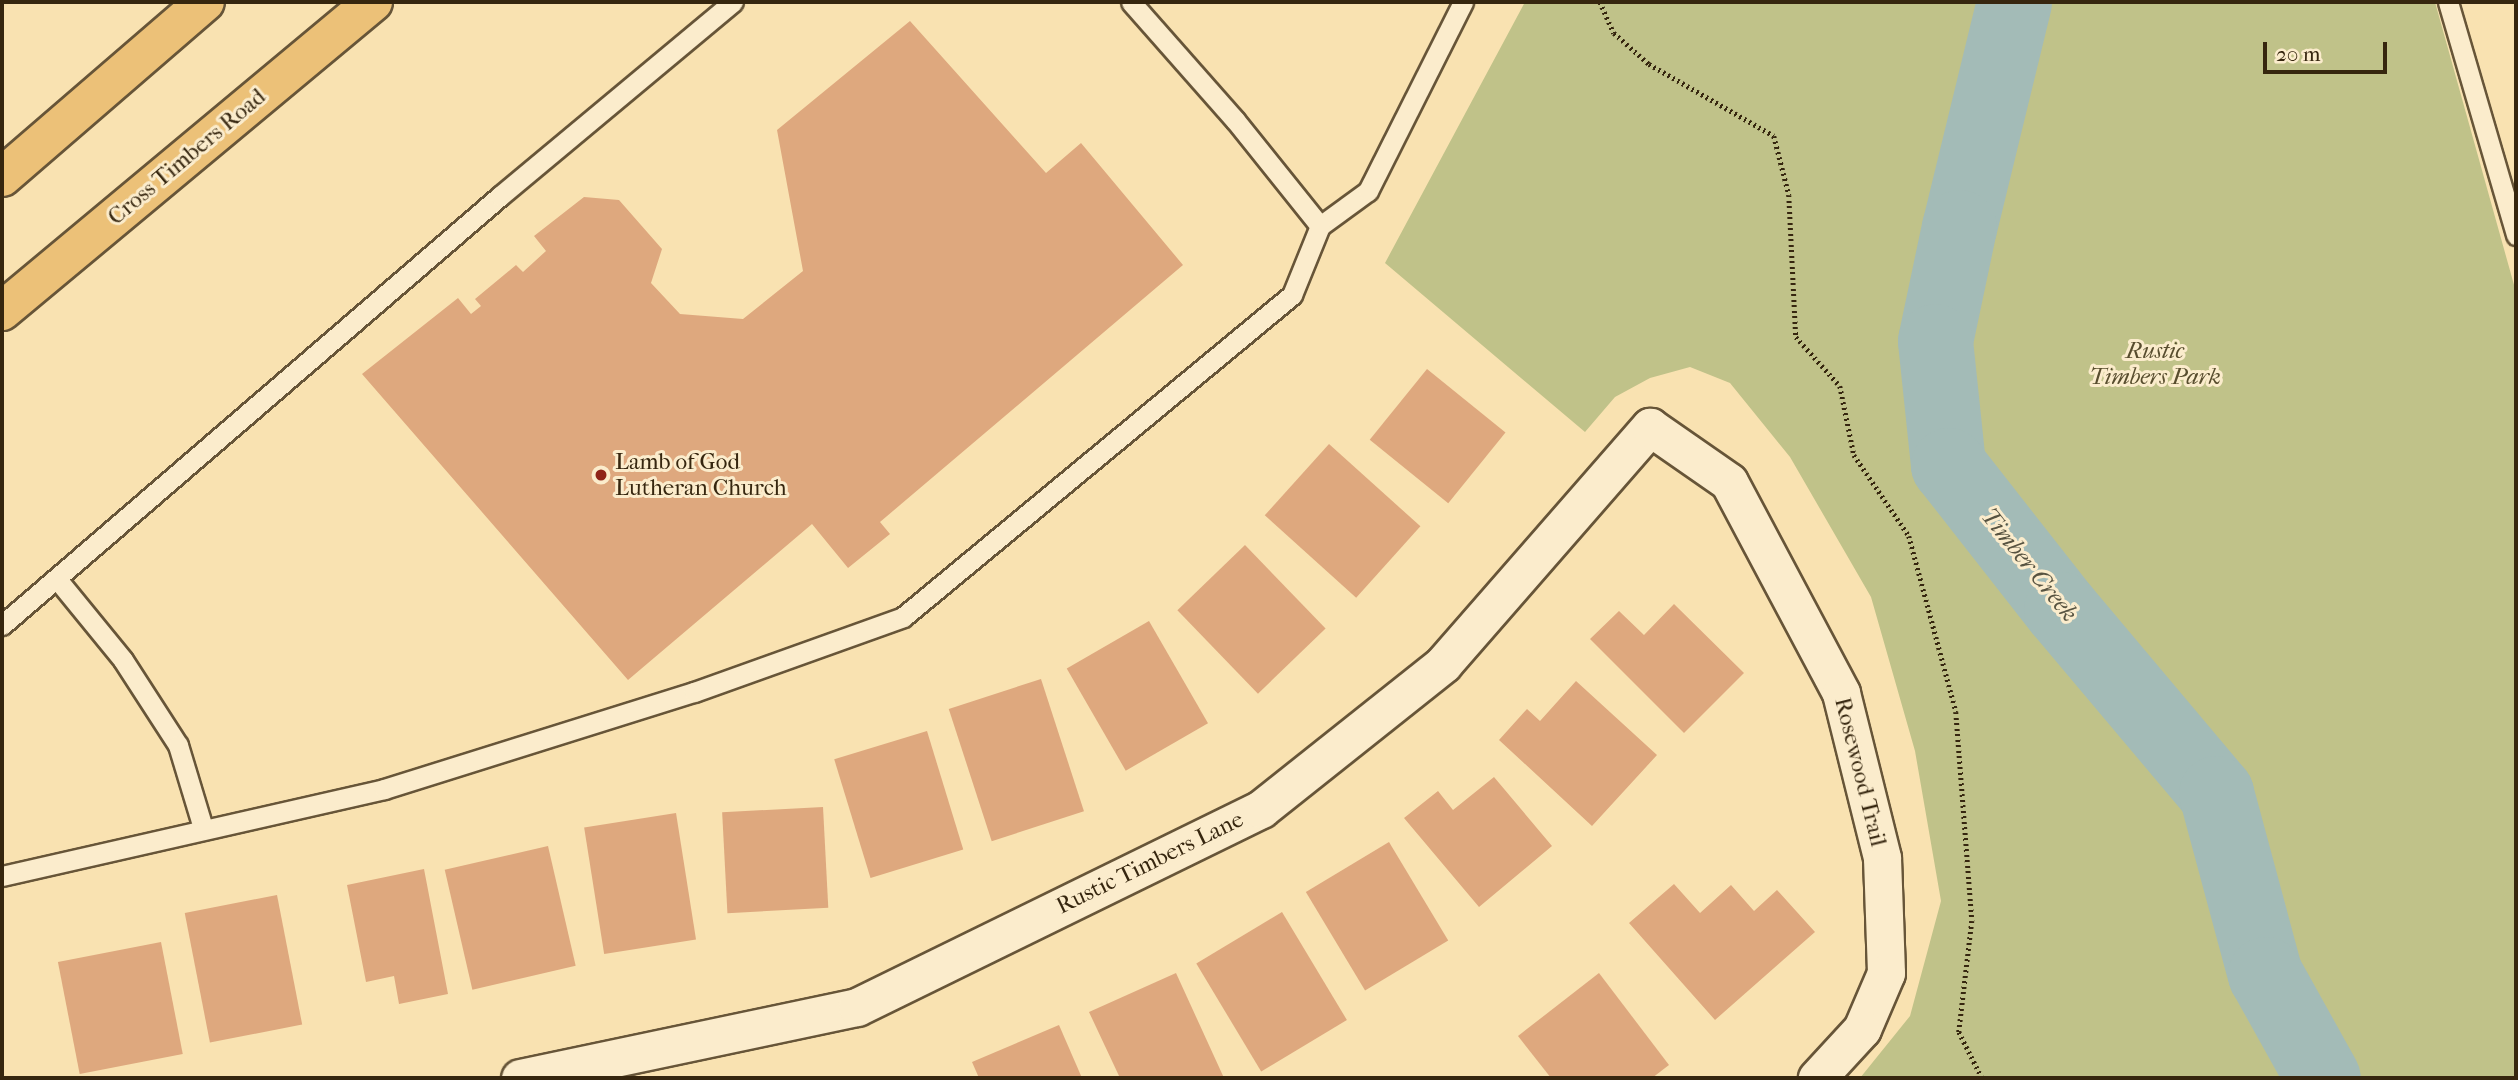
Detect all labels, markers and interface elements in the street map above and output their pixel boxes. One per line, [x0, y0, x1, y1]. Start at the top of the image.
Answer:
scale bar [2266, 28, 2390, 72]
text: 20 m [2276, 42, 2320, 66]
street label: Cross Timbers Road [103, 83, 271, 231]
park label: Rustic Timbers Park [2089, 337, 2221, 391]
place label: Lamb of God Lutheran Church [615, 448, 787, 502]
marker: Lamb of God Lutheran Church [593, 467, 609, 483]
water label: Timber Creek [1974, 502, 2084, 628]
street label: Rosewood Trail [1828, 695, 1892, 849]
street label: Rustic Timbers Lane [1052, 806, 1248, 920]

